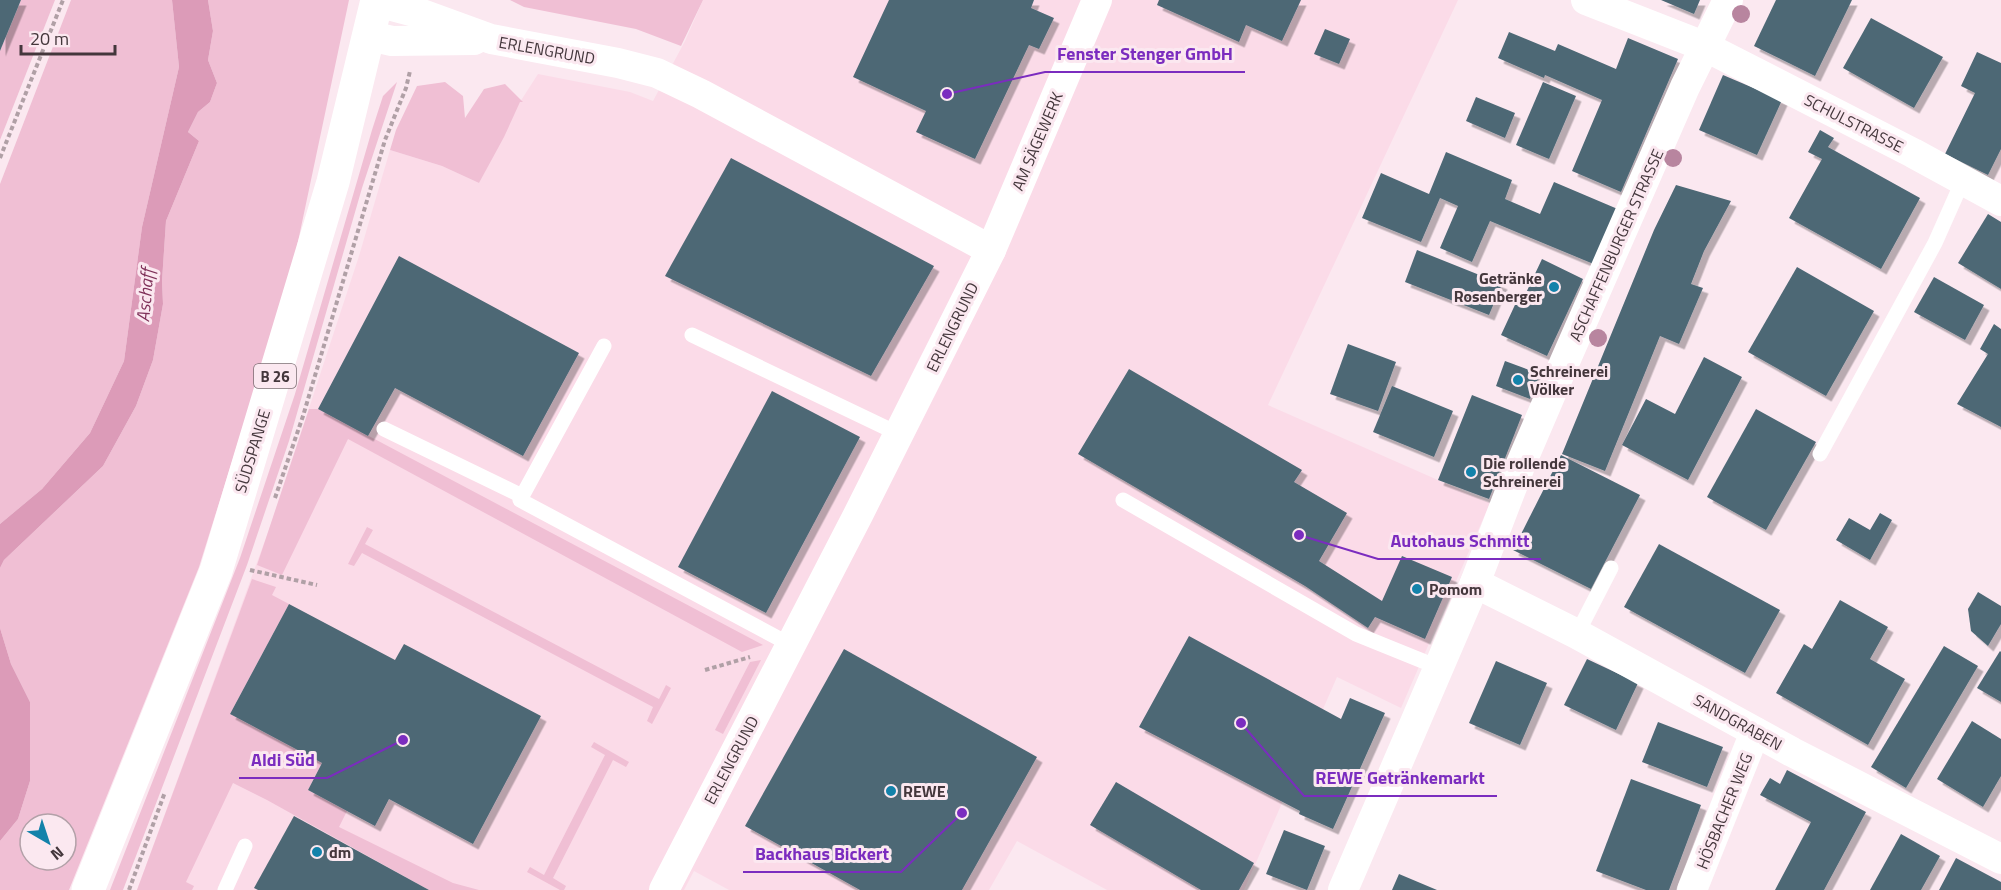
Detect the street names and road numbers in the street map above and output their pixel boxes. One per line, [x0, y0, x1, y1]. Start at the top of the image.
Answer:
street label: ERLENGRUND [497, 30, 597, 70]
street label: AM SÄGEWERK [1005, 88, 1069, 194]
street label: SCHULSTRASSE [1800, 88, 1908, 158]
street label: ASCHAFFENBURGER STRASSE [1563, 145, 1669, 345]
street label: ERLENGRUND [920, 278, 984, 376]
road number: B 26 [254, 364, 296, 388]
street label: SÜDSPANGE [228, 406, 276, 496]
street label: SANDGRABEN [1689, 688, 1787, 756]
street label: ERLENGRUND [698, 711, 764, 809]
street label: HÖSBACHER WEG [1690, 749, 1758, 873]

